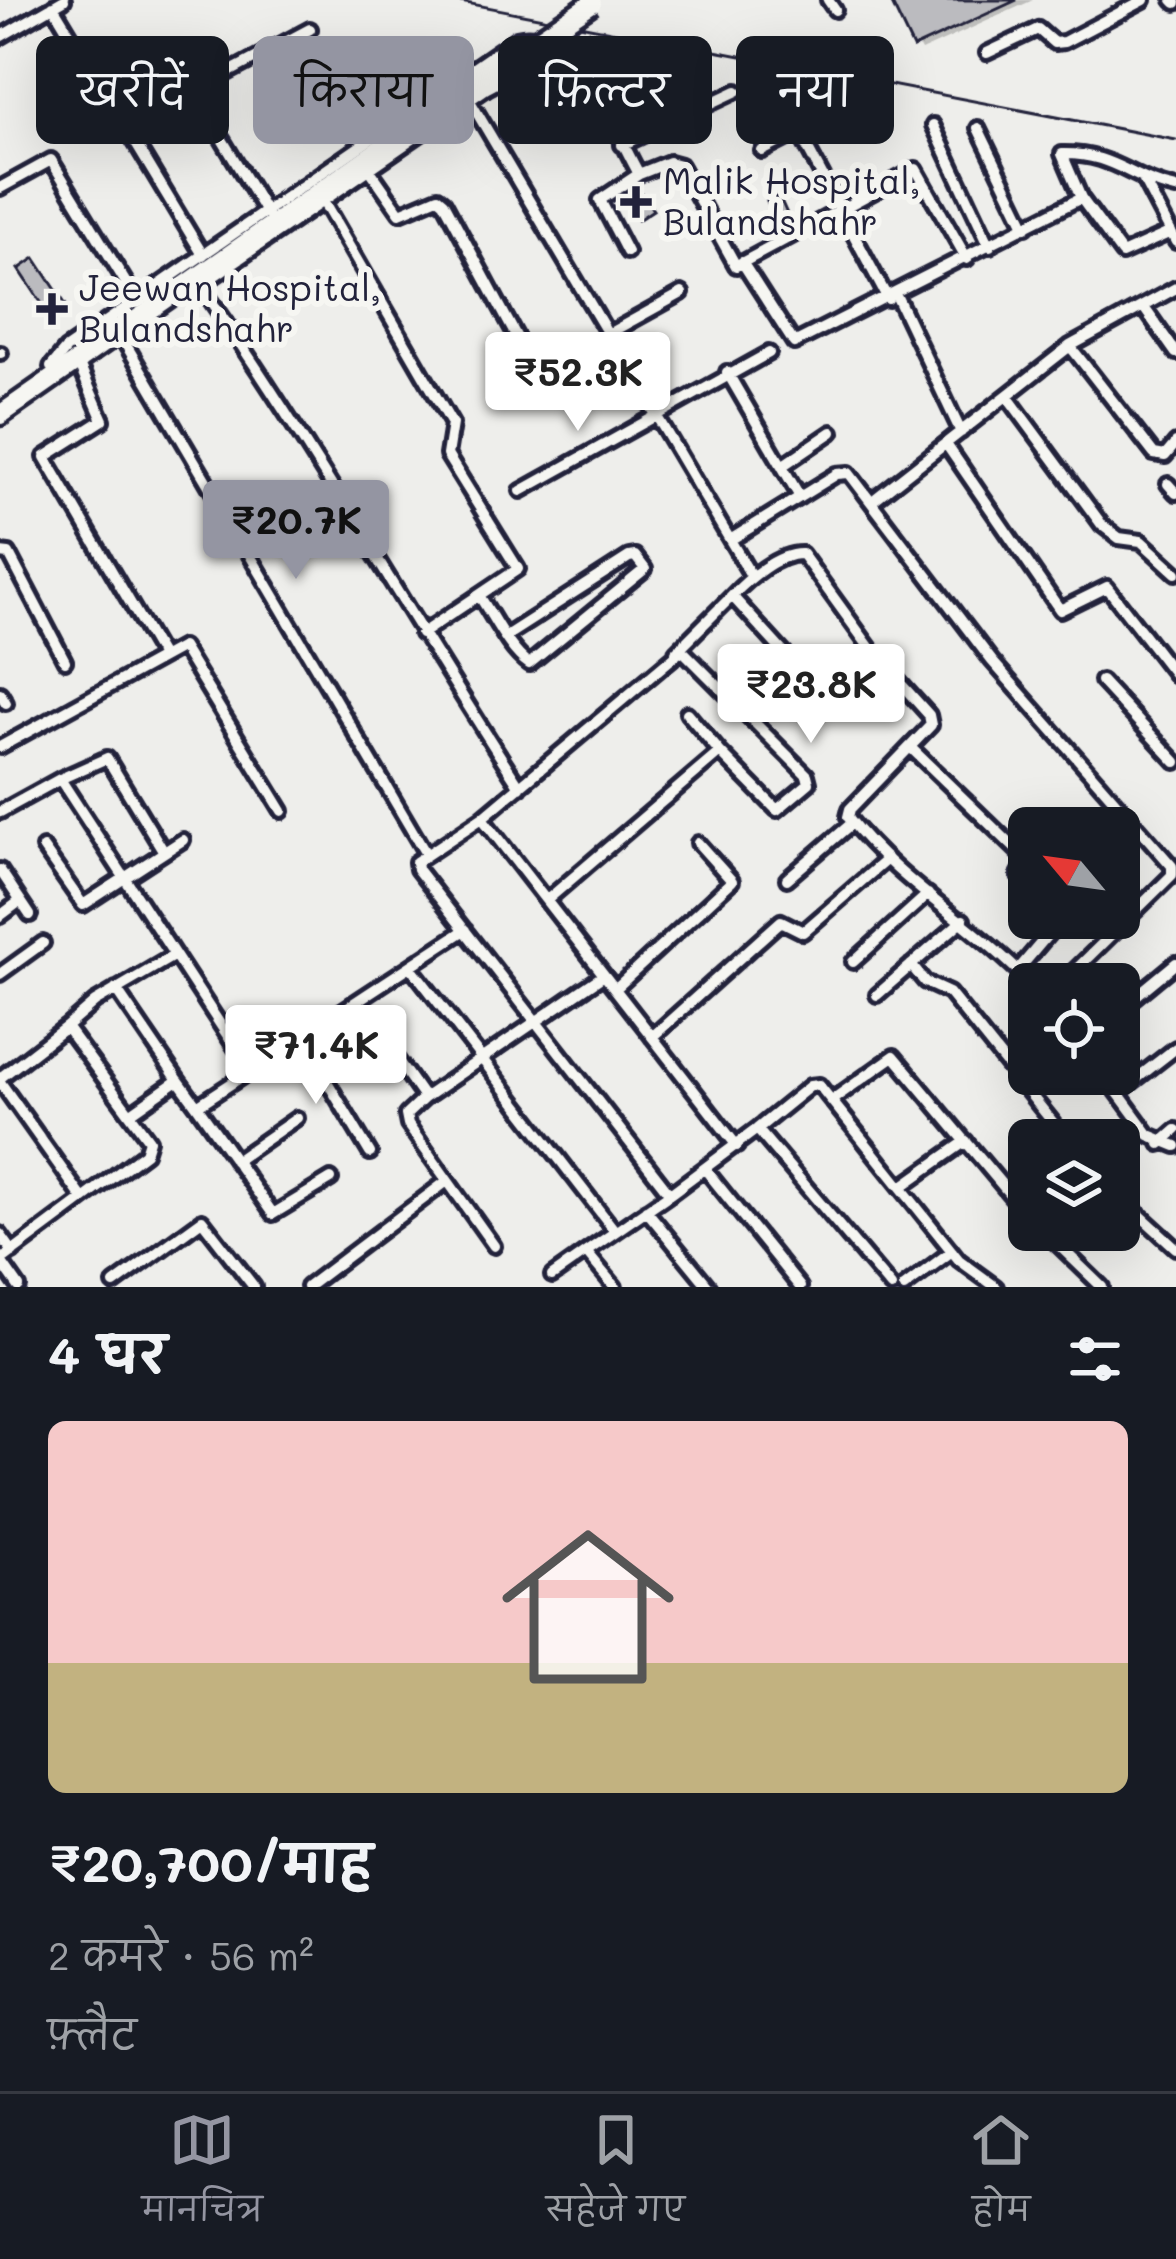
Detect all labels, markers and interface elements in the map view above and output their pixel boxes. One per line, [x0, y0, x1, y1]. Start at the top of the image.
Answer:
chip: खरीदें [36, 36, 229, 144]
chip: किराया [253, 36, 474, 144]
chip: फ़िल्टर [498, 36, 712, 144]
chip: नया [736, 36, 894, 144]
place label: Malik Hospital, Bulandshahr [663, 156, 921, 244]
marker: Malik Hospital, Bulandshahr [620, 186, 652, 218]
place label: Jeewan Hospital, Bulandshahr [79, 263, 381, 351]
marker: Jeewan Hospital, Bulandshahr [36, 293, 68, 325]
pin: ₹52.3K [480, 332, 676, 434]
text: ₹52.3K [512, 345, 644, 396]
pin: ₹20.7K [198, 480, 394, 582]
text: ₹20.7K [230, 493, 362, 544]
pin: ₹23.8K [713, 644, 909, 746]
text: ₹23.8K [745, 657, 877, 708]
north arrow [1008, 807, 1140, 939]
map controls [1008, 807, 1140, 1251]
button: locate [1008, 963, 1140, 1095]
pin: ₹71.4K [218, 1005, 414, 1107]
text: ₹71.4K [252, 1018, 380, 1069]
button: layers [1008, 1119, 1140, 1251]
text: 4 घर [48, 1319, 167, 1386]
icon: filters [1062, 1326, 1128, 1392]
icon: home [480, 1499, 696, 1715]
text: ₹20,700/माह [48, 1828, 372, 1895]
text: 2 कमरे · 56 m² [48, 1929, 314, 1980]
text: फ़्लैट [48, 2008, 137, 2059]
tab: मानचित्र [142, 2107, 263, 2246]
tab: सहेजे गए [546, 2107, 685, 2246]
tab: होम [968, 2107, 1034, 2246]

